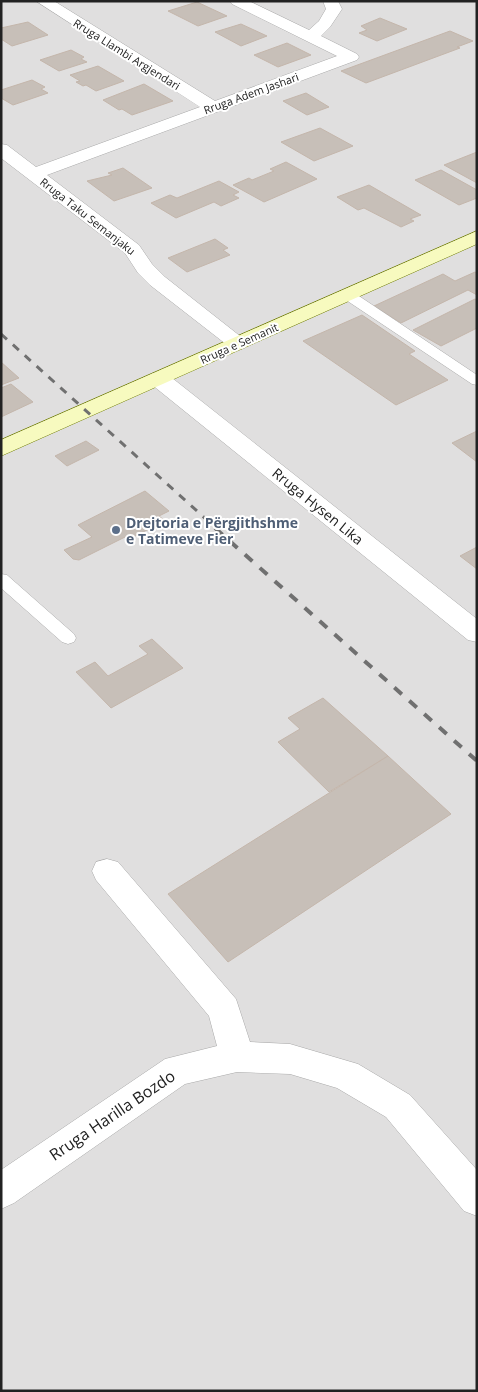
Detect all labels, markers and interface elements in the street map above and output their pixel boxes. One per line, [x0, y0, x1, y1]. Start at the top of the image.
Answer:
street label: Rruga Llambi Argjendari [71, 15, 183, 93]
street label: Rruga Adem Jashari [201, 69, 301, 117]
street label: Rruga Taku Semanjaku [37, 174, 139, 258]
street label: Rruga e Semanit [198, 319, 280, 367]
street label: Rruga Hysen Lika [268, 463, 368, 549]
place label: Drejtoria e Përgjithshme e Tatimeve Fier [126, 513, 298, 548]
marker: Drejtoria e Përgjithshme e Tatimeve Fier [110, 524, 122, 536]
street label: Rruga Harilla Bozdo [45, 1065, 179, 1165]

